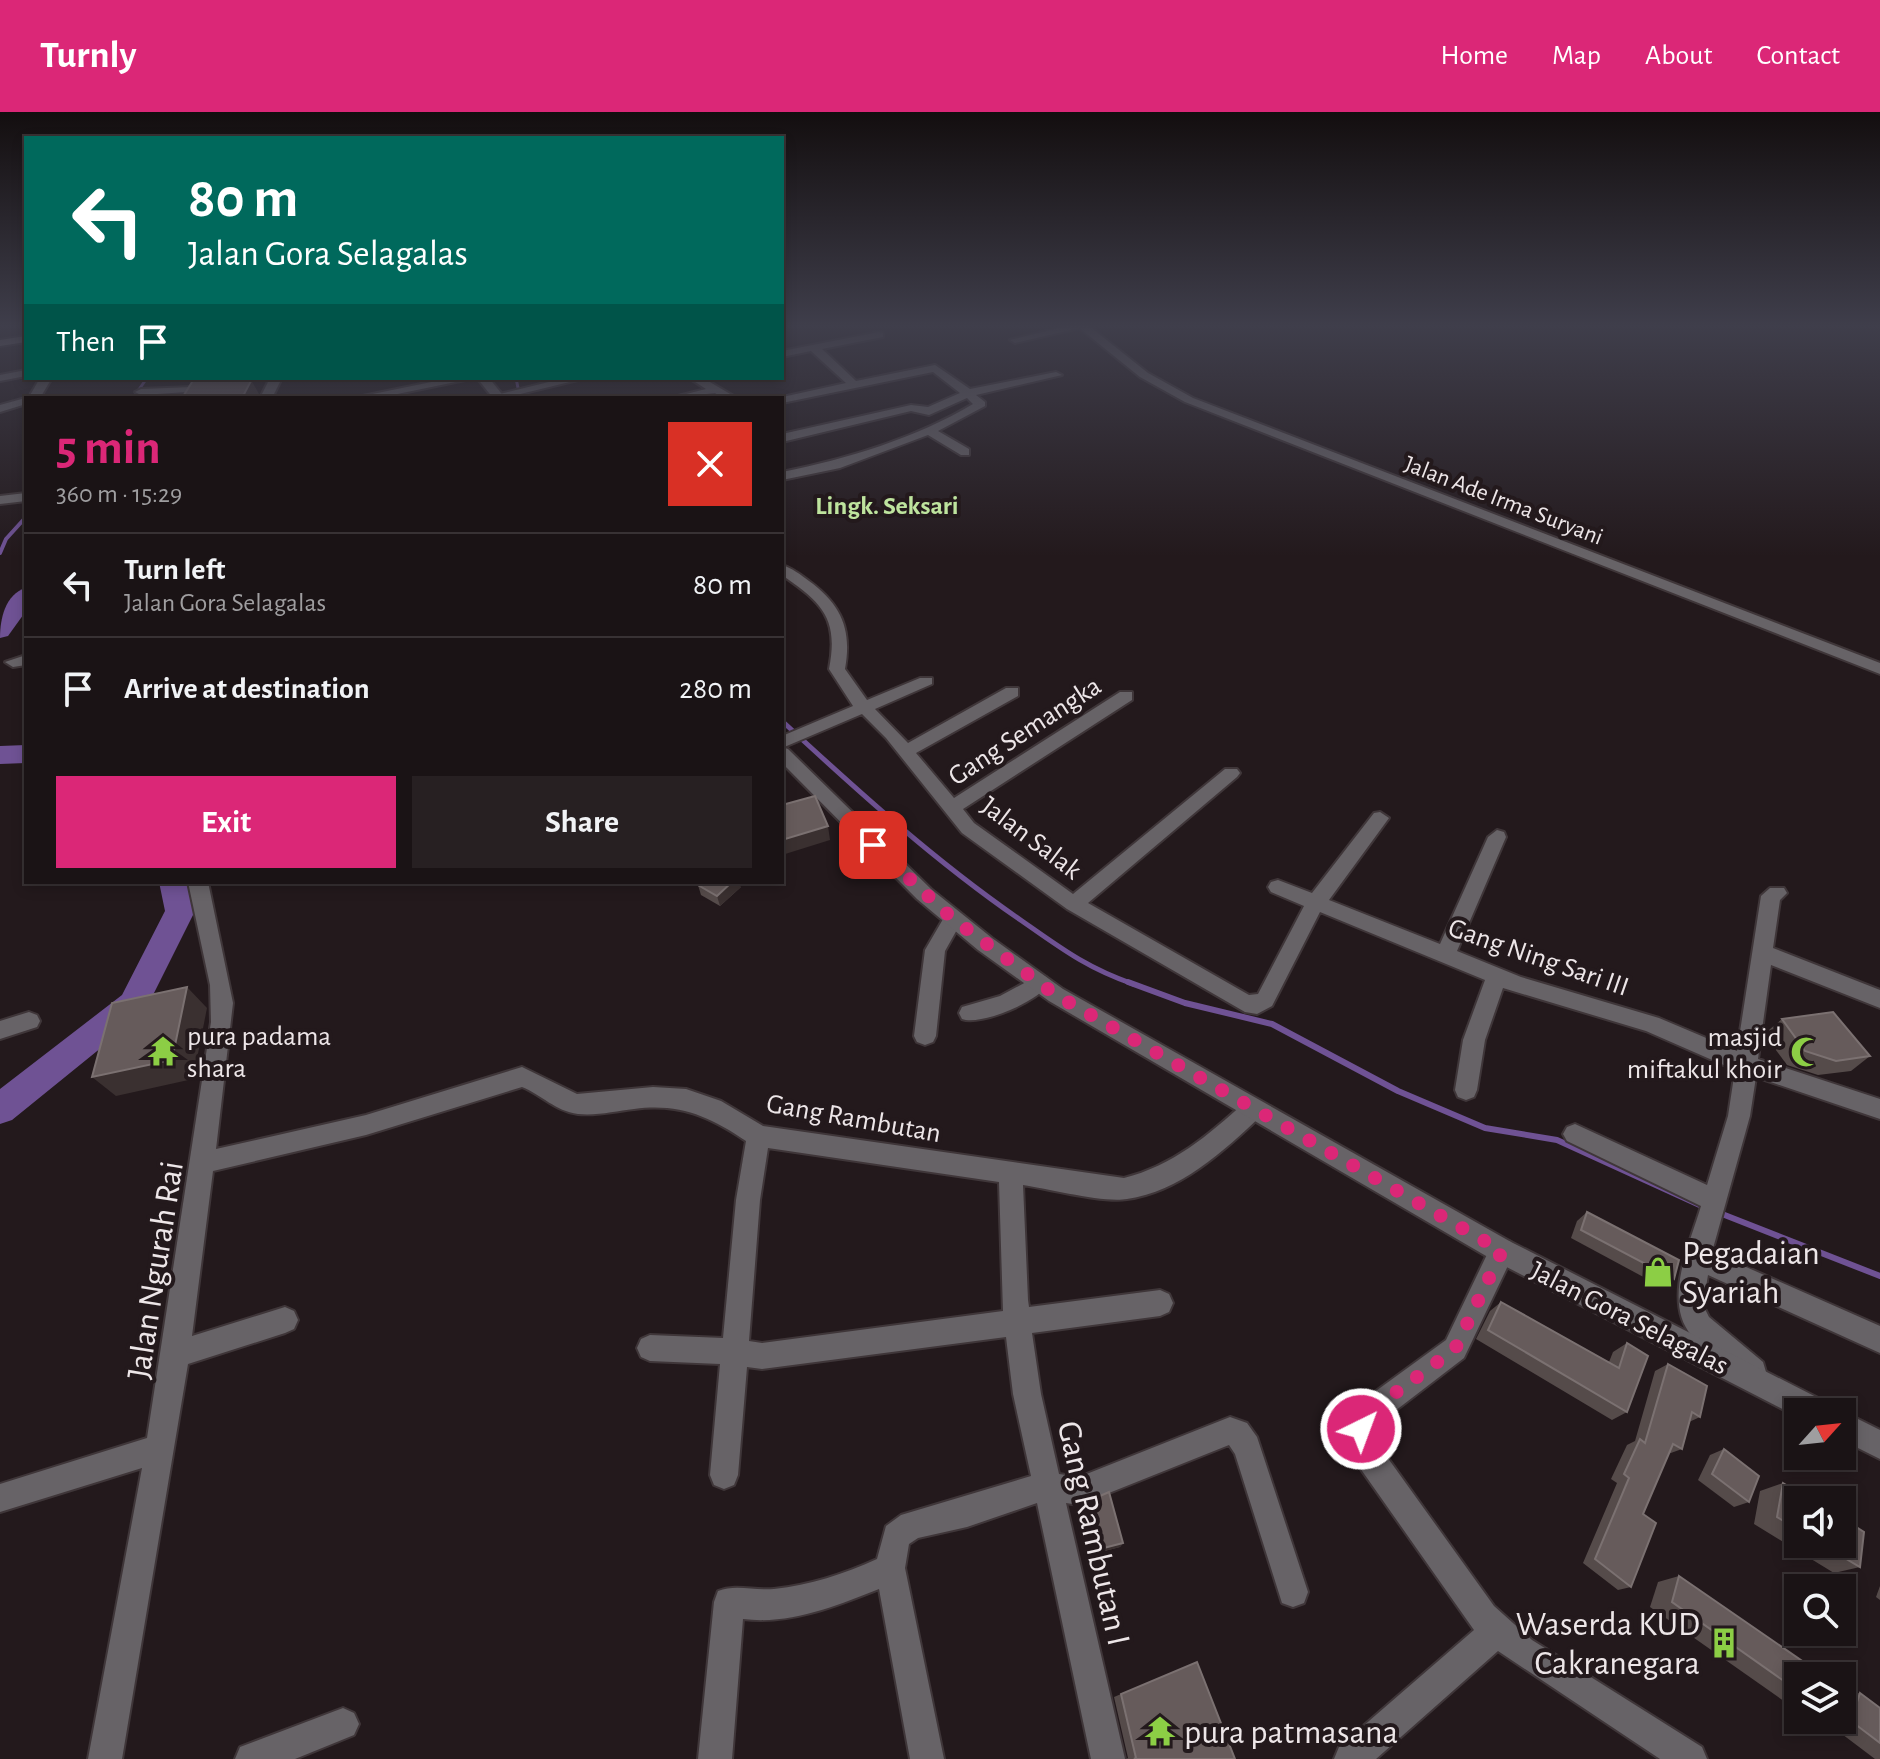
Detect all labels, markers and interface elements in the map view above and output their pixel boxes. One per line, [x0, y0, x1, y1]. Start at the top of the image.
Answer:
text: Turnly [40, 37, 136, 75]
text: Home [1441, 42, 1508, 70]
text: Map [1552, 42, 1601, 70]
text: About [1645, 42, 1713, 70]
text: Contact [1757, 42, 1840, 70]
icon: left [56, 168, 160, 272]
text: 80 m [188, 171, 298, 227]
text: Jalan Gora Selagalas [188, 236, 468, 272]
icon: arrive [131, 320, 175, 364]
text: Then [56, 327, 115, 357]
button: close [668, 422, 752, 506]
text: 5 min [56, 425, 161, 473]
street label: Jalan Ade Irma Suryani [1401, 452, 1606, 550]
text: 360 m · 15:29 [56, 481, 182, 507]
district label: Lingk. Seksari [815, 493, 959, 519]
text: Turn left [124, 555, 225, 585]
icon: left [56, 563, 100, 607]
text: 80 m [693, 570, 752, 600]
text: Jalan Gora Selagalas [124, 590, 326, 616]
icon: arrive [56, 667, 100, 711]
street label: Gang Semangka [944, 672, 1106, 791]
text: Arrive at destination [124, 674, 370, 704]
text: 280 m [679, 674, 752, 704]
button: Exit [56, 776, 396, 868]
button: Share [412, 776, 752, 868]
street label: Jalan Salak [975, 792, 1086, 885]
pin [839, 811, 907, 879]
icon: arrive [851, 823, 895, 867]
street label: Gang Ning Sari III [1445, 914, 1632, 1002]
place label: pura padama shara [187, 1023, 331, 1083]
place label: masjid miftakul khoir [1627, 1024, 1782, 1084]
temple icon: pura padama shara [146, 1034, 180, 1068]
mosque icon: masjid miftakul khoir [1789, 1035, 1823, 1069]
street label: Gang Rambutan [764, 1090, 943, 1148]
street label: Jalan Ngurah Rai [122, 1159, 190, 1382]
place label: Pegadaian Syariah [1682, 1237, 1820, 1310]
shop icon: Pegadaian Syariah [1641, 1255, 1675, 1289]
street label: Jalan Gora Selagalas [1526, 1257, 1732, 1381]
position arrow [1319, 1387, 1403, 1471]
north arrow [1784, 1398, 1856, 1470]
map controls [1784, 1398, 1856, 1734]
street label: Gang Rambutan I [1051, 1418, 1135, 1649]
button: sound [1784, 1486, 1856, 1558]
button: search [1784, 1574, 1856, 1646]
place label: Waserda KUD Cakranegara [1516, 1608, 1700, 1681]
building icon: Waserda KUD Cakranegara [1707, 1626, 1741, 1660]
button: layers [1784, 1662, 1856, 1734]
temple icon: pura patmasana [1143, 1714, 1177, 1748]
place label: pura patmasana [1184, 1716, 1398, 1750]

